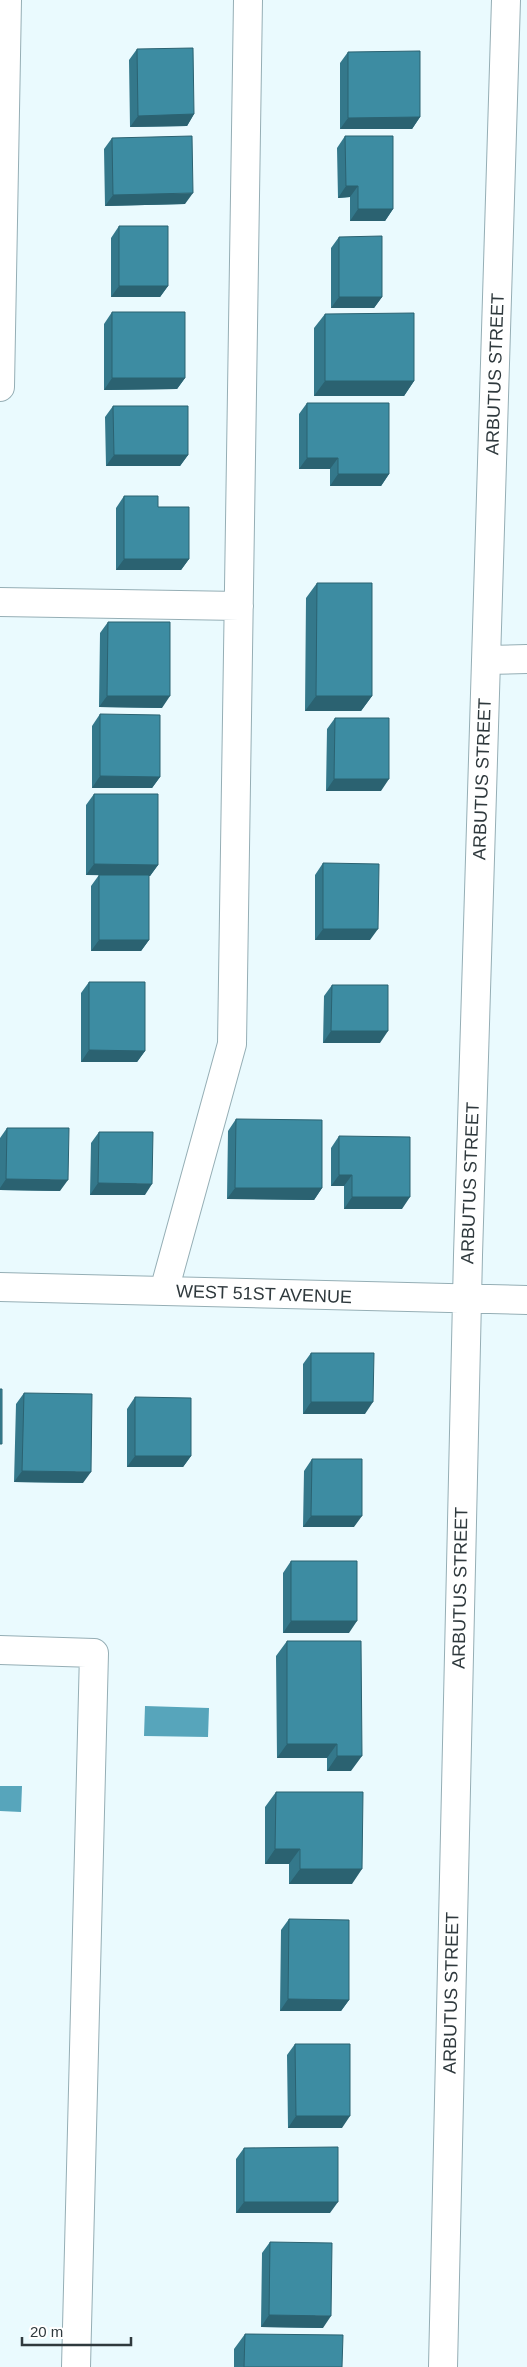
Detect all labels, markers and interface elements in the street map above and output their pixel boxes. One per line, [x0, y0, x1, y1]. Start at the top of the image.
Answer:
street label: ARBUTUS STREET [482, 293, 508, 455]
street label: ARBUTUS STREET [469, 698, 495, 860]
street label: ARBUTUS STREET [457, 1102, 483, 1264]
street label: WEST 51ST AVENUE [176, 1281, 352, 1307]
street label: ARBUTUS STREET [449, 1507, 471, 1669]
street label: ARBUTUS STREET [440, 1912, 462, 2074]
scale bar [22, 2314, 131, 2346]
text: 20 m [30, 2323, 63, 2340]

